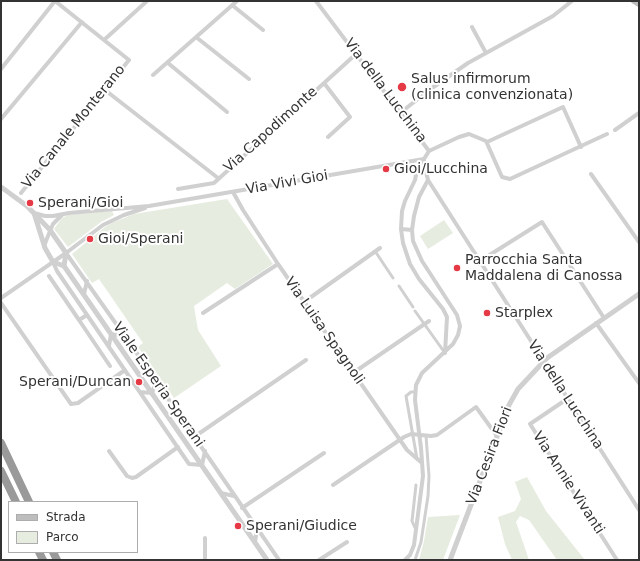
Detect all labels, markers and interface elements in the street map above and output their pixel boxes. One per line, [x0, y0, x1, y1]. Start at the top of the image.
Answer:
street label: Via della Lucchina [340, 35, 430, 147]
street label: Via Canale Monterano [19, 62, 129, 192]
place label: Salus infirmorum (clinica convenzionata) [411, 71, 573, 104]
marker: Salus infirmorum (clinica convenzionata) [396, 81, 408, 93]
street label: Via Capodimonte [221, 84, 321, 176]
place label: Gioi/Lucchina [394, 161, 488, 177]
marker: Gioi/Lucchina [381, 164, 391, 174]
street label: Via Vivi Gioi [245, 168, 329, 198]
place label: Sperani/Gioi [38, 195, 123, 211]
marker: Sperani/Gioi [25, 198, 35, 208]
place label: Gioi/Sperani [98, 231, 183, 247]
marker: Gioi/Sperani [85, 234, 95, 244]
place label: Parrocchia Santa Maddalena di Canossa [465, 252, 623, 284]
marker: Parrocchia Santa Maddalena di Canossa [452, 263, 462, 273]
street label: Via Luisa Spagnoli [281, 274, 367, 388]
place label: Starplex [495, 305, 553, 321]
marker: Starplex [482, 308, 492, 318]
street label: Viale Esperia Sperani [109, 319, 207, 451]
street label: Via della Lucchina [523, 337, 607, 453]
place label: Sperani/Duncan [19, 374, 131, 390]
marker: Sperani/Duncan [134, 377, 144, 387]
street label: Via Cesira Fiori [464, 405, 516, 507]
street label: Via Annie Vivanti [529, 429, 607, 537]
legend [8, 501, 138, 553]
text: Strada [46, 510, 86, 524]
place label: Sperani/Giudice [246, 518, 357, 534]
marker: Sperani/Giudice [233, 521, 243, 531]
text: Parco [46, 530, 79, 544]

